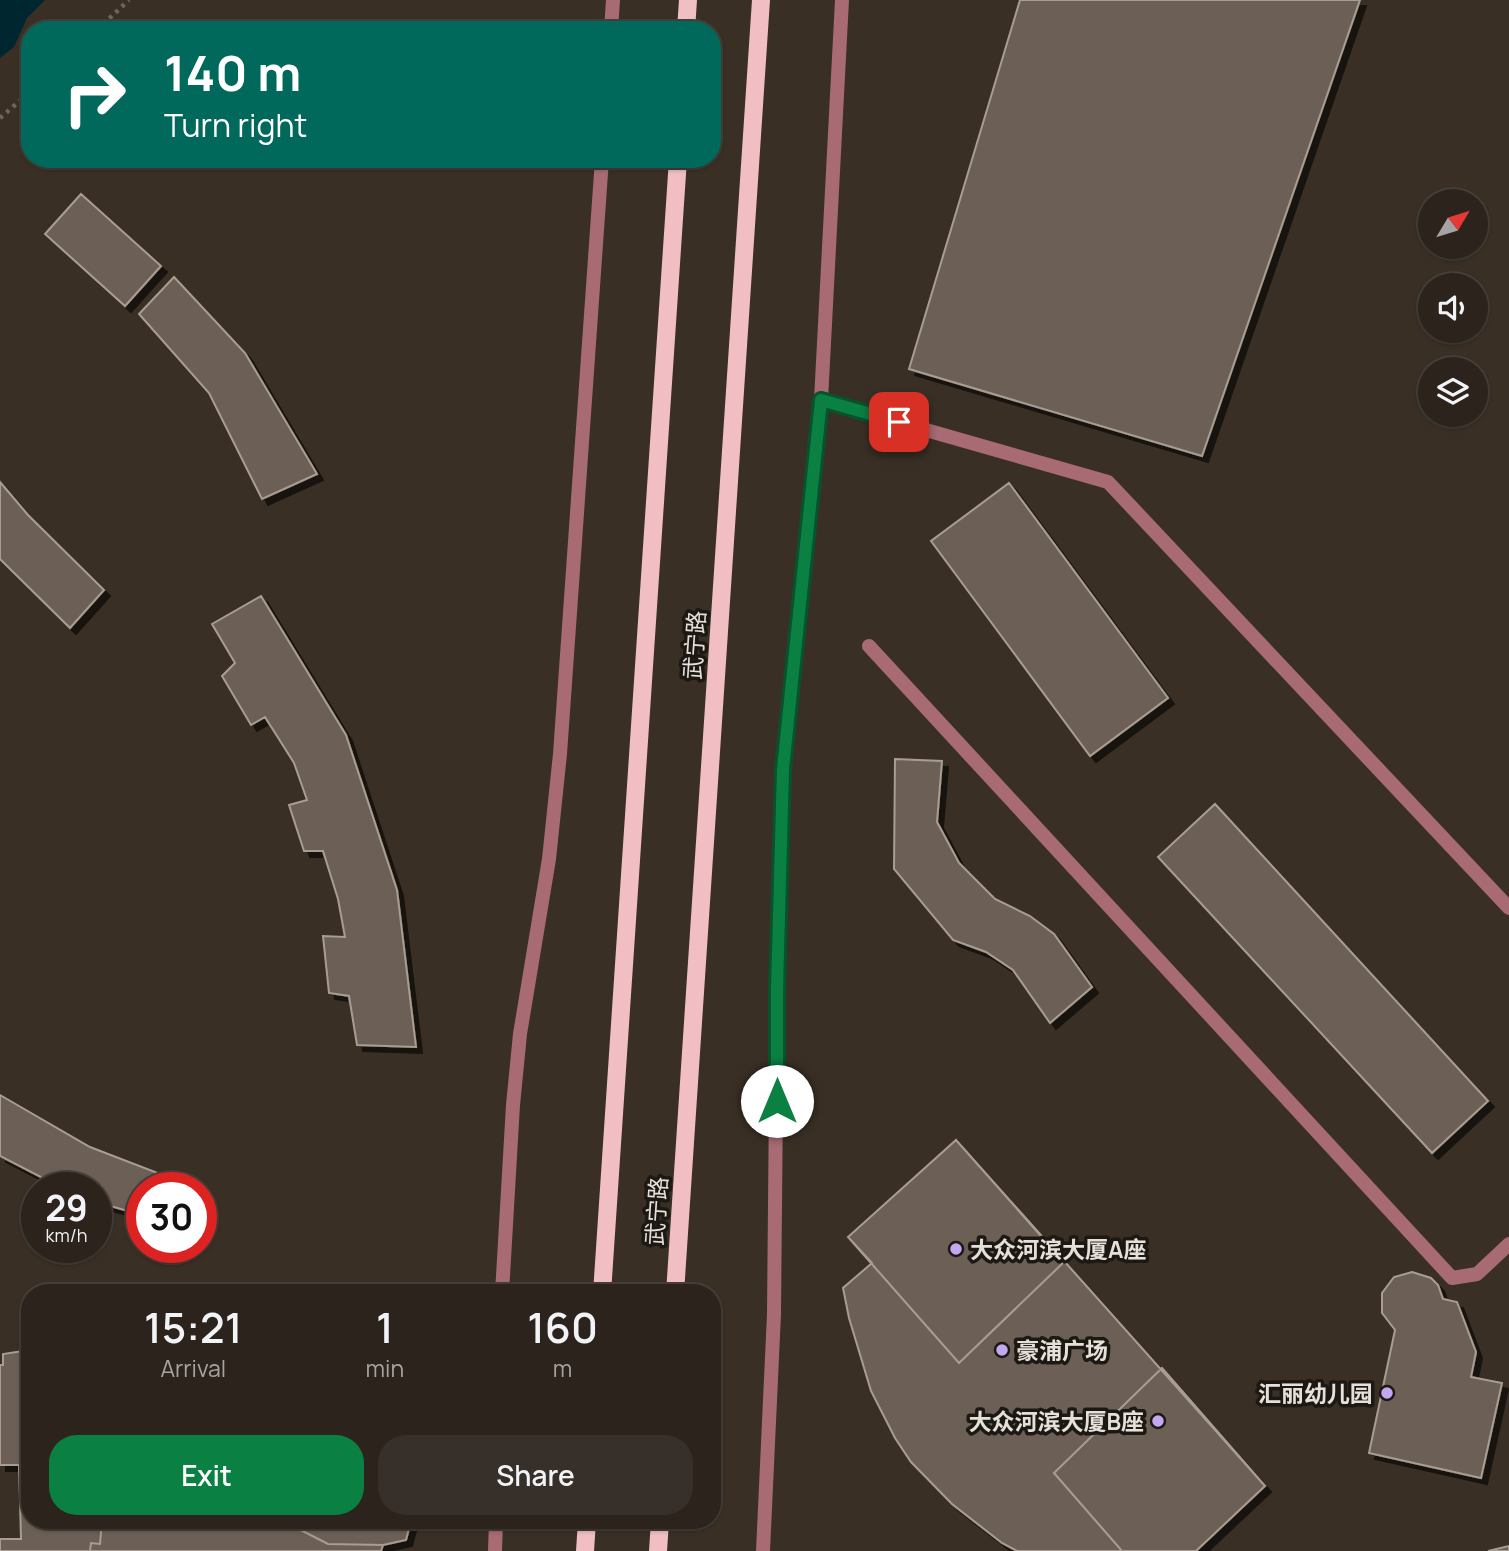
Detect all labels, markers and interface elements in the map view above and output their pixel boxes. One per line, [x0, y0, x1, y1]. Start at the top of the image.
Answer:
text: 140 m [164, 39, 301, 106]
icon: right [49, 49, 140, 140]
text: Turn right [164, 103, 307, 147]
north arrow [1418, 189, 1488, 259]
map controls [1418, 189, 1488, 427]
button: sound [1418, 273, 1488, 343]
button: layers [1418, 357, 1488, 427]
pin [869, 392, 929, 452]
icon: arrive [880, 403, 918, 441]
street label: 武宁路 [676, 609, 712, 681]
position arrow [740, 1064, 814, 1138]
speed limit sign: 30 [126, 1172, 217, 1263]
street label: 武宁路 [638, 1175, 674, 1247]
text: 29 [45, 1184, 88, 1232]
text: km/h [46, 1223, 87, 1247]
place label: 大众河滨大厦A座 [970, 1233, 1146, 1265]
marker: 大众河滨大厦A座 [948, 1241, 964, 1257]
text: 15:21 [144, 1298, 242, 1356]
text: 1 [376, 1298, 394, 1356]
text: 160 [527, 1298, 598, 1356]
place label: 豪浦广场 [1016, 1334, 1108, 1366]
marker: 豪浦广场 [994, 1342, 1010, 1358]
text: Arrival [160, 1352, 226, 1384]
text: min [366, 1352, 404, 1384]
text: m [553, 1352, 572, 1384]
place label: 汇丽幼儿园 [1258, 1377, 1373, 1409]
marker: 汇丽幼儿园 [1379, 1385, 1395, 1401]
place label: 大众河滨大厦B座 [968, 1405, 1144, 1437]
marker: 大众河滨大厦B座 [1150, 1413, 1166, 1429]
button: Exit [49, 1435, 364, 1515]
button: Share [378, 1435, 693, 1515]

